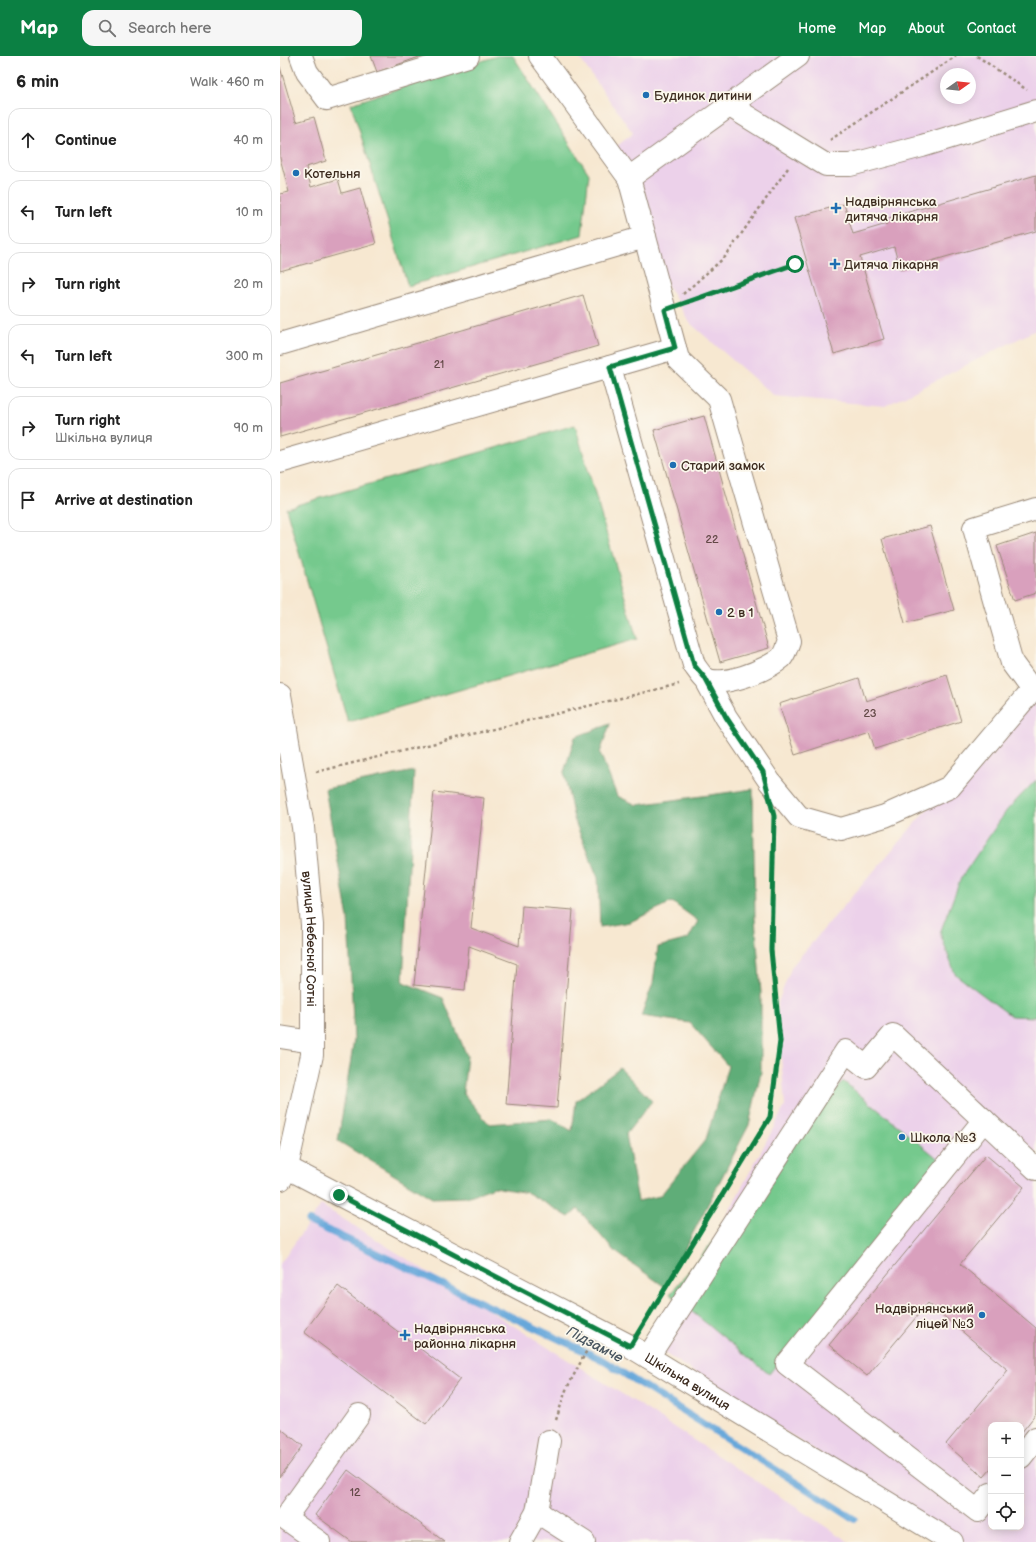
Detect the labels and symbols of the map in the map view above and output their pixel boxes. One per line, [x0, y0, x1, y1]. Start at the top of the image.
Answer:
north arrow [940, 68, 976, 104]
place label: Будинок дитини [654, 88, 752, 104]
marker: Будинок дитини [641, 90, 651, 100]
place label: Котельня [304, 166, 361, 182]
marker: Котельня [291, 168, 301, 178]
place label: Надвірнянська дитяча лікарня [845, 194, 938, 225]
marker: Надвірнянська дитяча лікарня [830, 202, 842, 214]
route start [786, 255, 804, 273]
place label: Дитяча лікарня [844, 257, 939, 273]
marker: Дитяча лікарня [829, 258, 841, 270]
house number: 21 [434, 358, 444, 371]
place label: Старий замок [681, 458, 765, 474]
marker: Старий замок [668, 460, 678, 470]
house number: 22 [706, 533, 719, 546]
place label: 2 в 1 [727, 605, 754, 621]
marker: 2 в 1 [714, 607, 724, 617]
house number: 23 [863, 707, 877, 720]
street label: вулиця Небесної Сотні [298, 870, 319, 1007]
place label: Школа №3 [910, 1130, 976, 1146]
marker: Школа №3 [897, 1132, 907, 1142]
route end [330, 1186, 348, 1204]
place label: Надвірнянський ліцей №3 [875, 1301, 974, 1332]
marker: Надвірнянський ліцей №3 [977, 1310, 987, 1320]
place label: Надвірнянська районна лікарня [414, 1321, 516, 1352]
water label: Підзамче [564, 1322, 626, 1367]
marker: Надвірнянська районна лікарня [399, 1329, 411, 1341]
street label: Шкільна вулиця [641, 1350, 733, 1414]
house number: 12 [350, 1486, 361, 1499]

